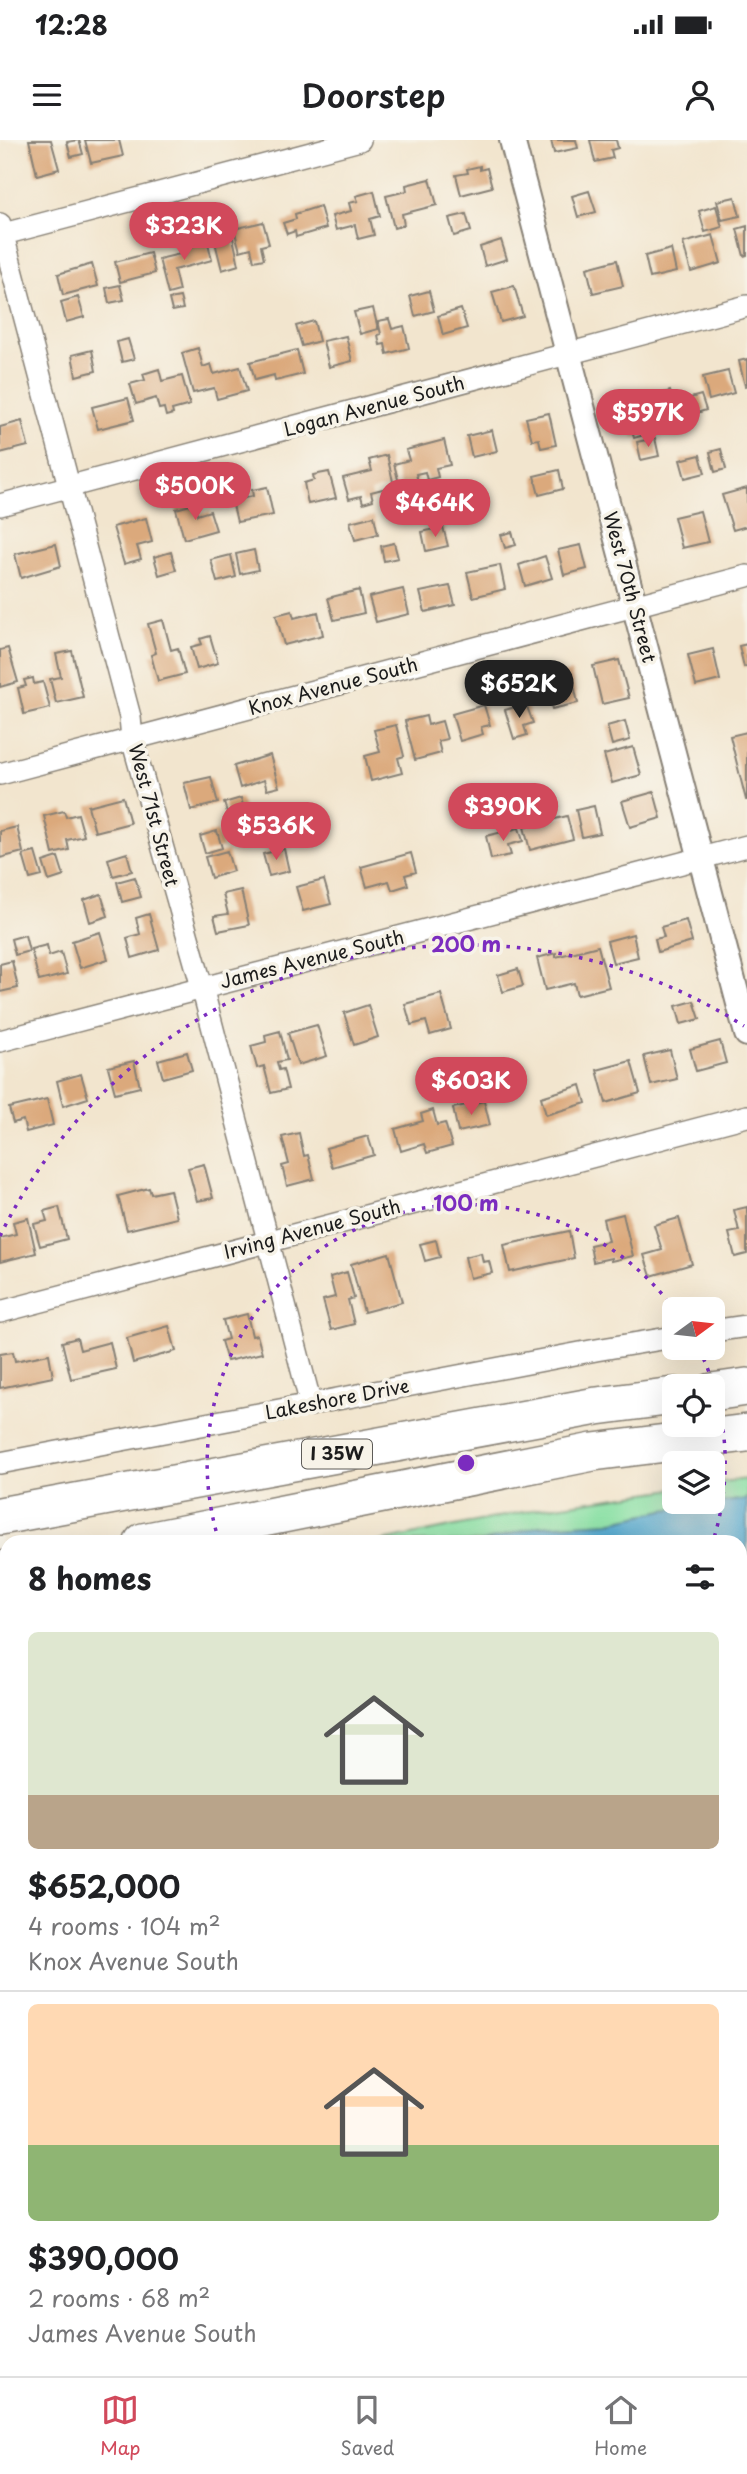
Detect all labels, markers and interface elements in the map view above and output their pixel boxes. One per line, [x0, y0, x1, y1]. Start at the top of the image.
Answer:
text: 12:28 [35, 5, 108, 44]
text: Doorstep [301, 71, 446, 119]
icon: menu [28, 76, 66, 114]
icon: person [681, 76, 719, 114]
pin: $323K [135, 202, 233, 262]
text: $323K [145, 207, 223, 242]
street label: Logan Avenue South [280, 367, 467, 443]
pin: $597K [599, 390, 697, 449]
text: $597K [612, 394, 684, 429]
pin: $500K [146, 462, 244, 522]
text: $500K [155, 467, 235, 502]
pin: $464K [386, 480, 484, 539]
text: $464K [395, 484, 475, 519]
street label: West 70th Street [597, 508, 665, 666]
street label: Knox Avenue South [245, 649, 421, 721]
pin: $652K [470, 660, 568, 720]
text: $652K [481, 665, 557, 700]
street label: West 71st Street [122, 740, 187, 889]
pin: $390K [454, 784, 552, 843]
text: $390K [464, 788, 542, 823]
pin: $536K [227, 802, 325, 862]
text: $536K [237, 807, 315, 842]
street label: James Avenue South [217, 922, 407, 994]
text: 200 m [431, 927, 501, 959]
pin: $603K [422, 1058, 520, 1117]
text: $603K [431, 1062, 511, 1097]
text: 100 m [433, 1186, 499, 1218]
street label: Irving Avenue South [220, 1191, 403, 1265]
north arrow [662, 1297, 724, 1360]
map controls [662, 1297, 725, 1514]
street label: Lakeshore Drive [262, 1370, 411, 1426]
button: locate [662, 1374, 725, 1437]
road number: I 35W [302, 1440, 372, 1469]
centre of rings [454, 1451, 478, 1475]
button: layers [662, 1451, 725, 1514]
text: 8 homes [28, 1555, 151, 1600]
icon: filters [681, 1558, 719, 1596]
icon: home [311, 1677, 437, 1803]
text: $652,000 [28, 1863, 180, 1908]
text: 4 rooms · 104 m² [28, 1908, 221, 1943]
text: Knox Avenue South [28, 1943, 239, 1978]
icon: home [311, 2049, 437, 2175]
text: $390,000 [28, 2235, 179, 2280]
text: 2 rooms · 68 m² [28, 2280, 210, 2315]
text: James Avenue South [28, 2315, 257, 2350]
tab: Map [100, 2391, 141, 2461]
tab: Saved [340, 2391, 394, 2461]
tab: Home [594, 2391, 647, 2461]

